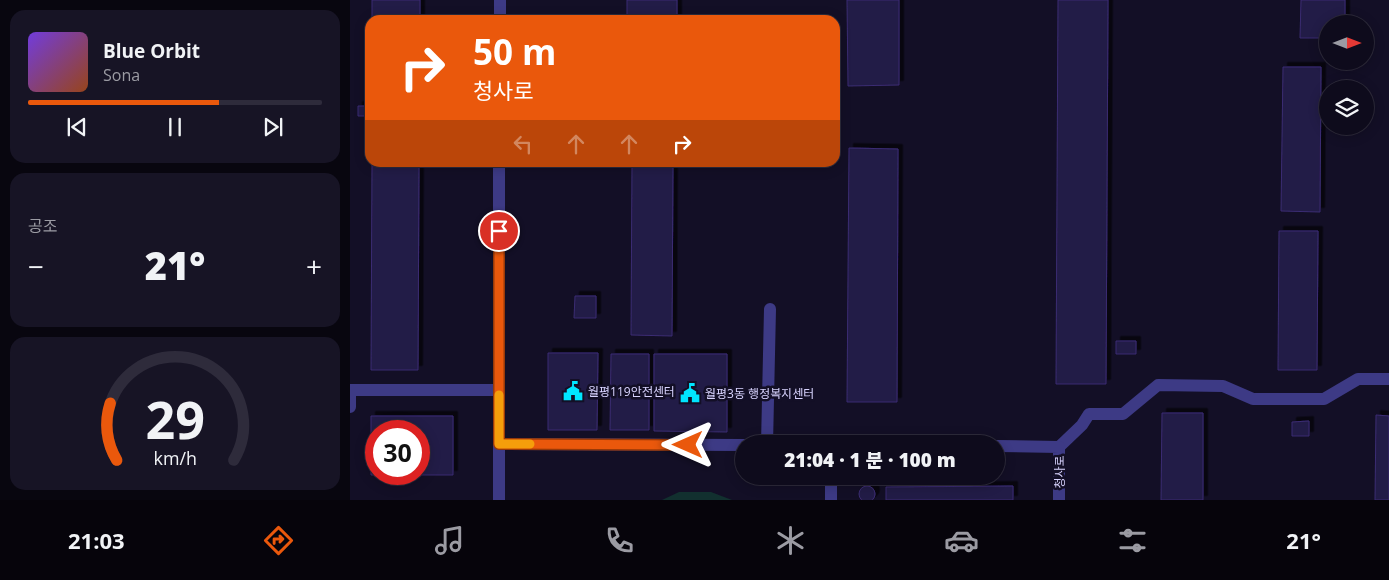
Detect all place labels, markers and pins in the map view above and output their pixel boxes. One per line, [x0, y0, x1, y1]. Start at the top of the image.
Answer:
pin [478, 210, 520, 252]
public building icon: 월평119안전센터 [562, 380, 584, 402]
public building icon: 월평3동 행정복지센터 [679, 382, 701, 404]
place label: 월평119안전센터 [588, 383, 675, 400]
place label: 월평3동 행정복지센터 [705, 385, 814, 402]

